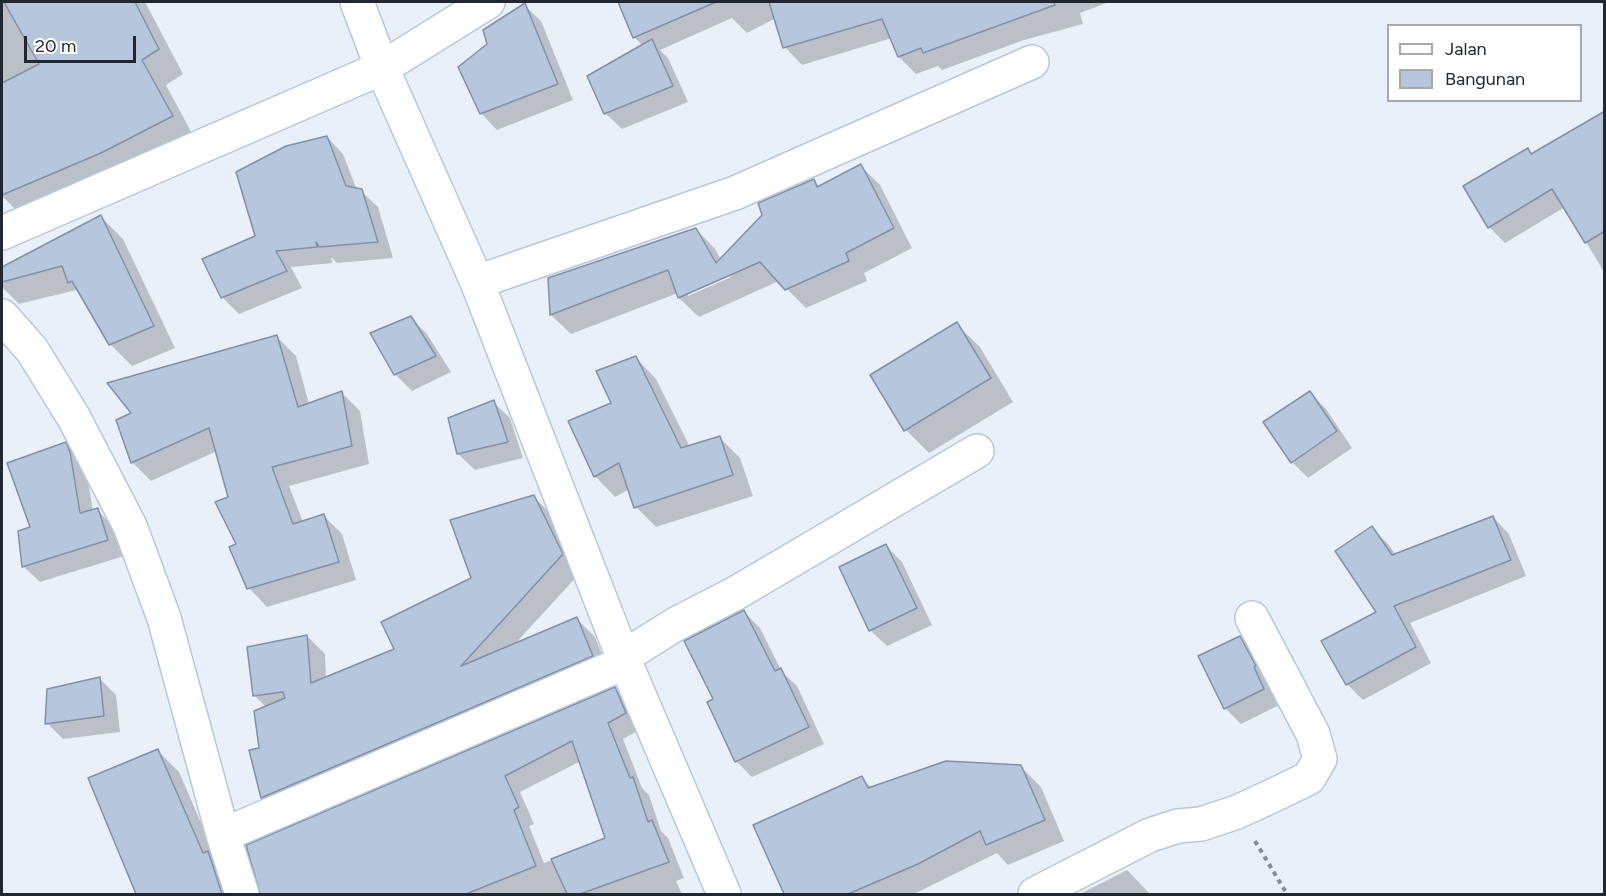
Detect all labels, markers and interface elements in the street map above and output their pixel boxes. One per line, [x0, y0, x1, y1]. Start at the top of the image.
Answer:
scale bar [27, 24, 140, 62]
legend [1387, 24, 1582, 102]
text: 20 m [35, 35, 76, 57]
text: Jalan [1445, 38, 1487, 60]
text: Bangunan [1445, 68, 1525, 90]

